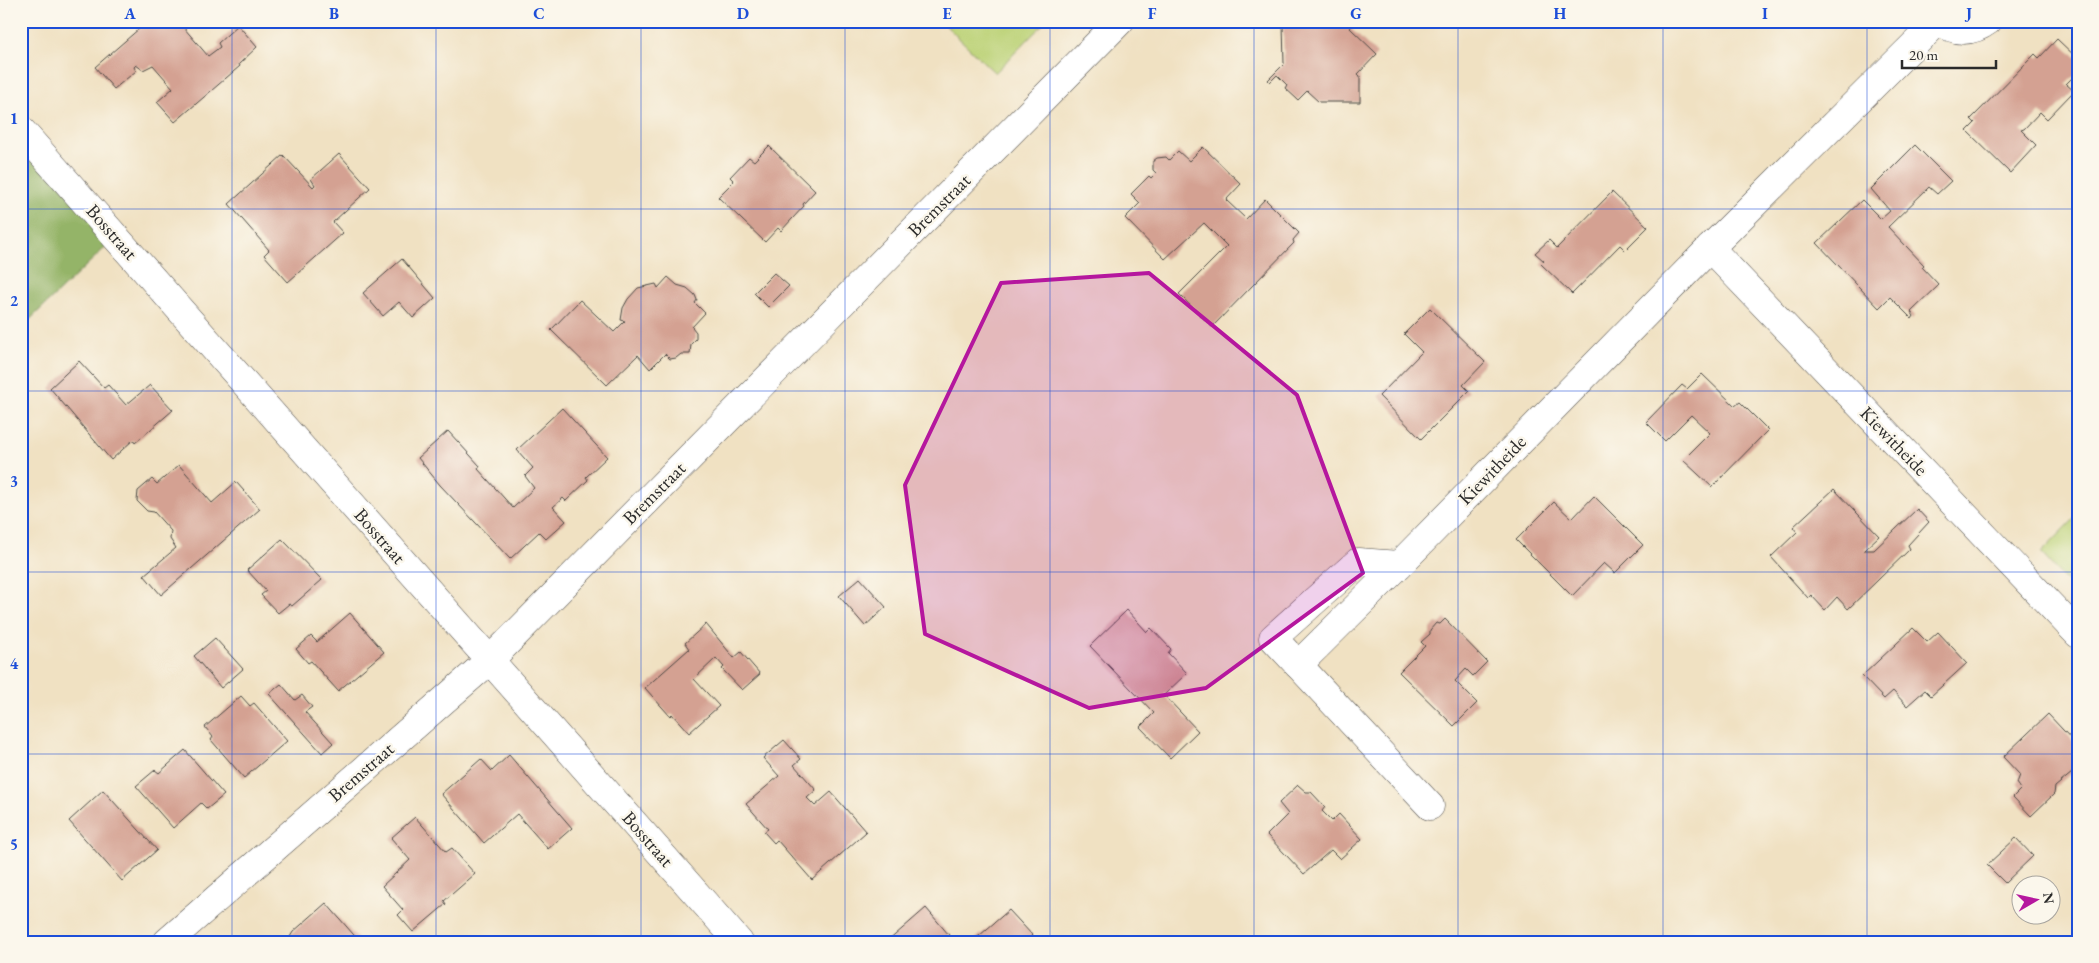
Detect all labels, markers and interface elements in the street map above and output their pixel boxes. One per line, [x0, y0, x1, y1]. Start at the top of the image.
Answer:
text: A [123, 3, 136, 24]
text: B [329, 3, 339, 24]
text: C [533, 3, 545, 24]
text: D [737, 3, 749, 24]
text: E [942, 3, 952, 24]
text: F [1148, 3, 1157, 24]
text: G [1350, 3, 1362, 24]
text: H [1554, 3, 1567, 24]
text: I [1762, 3, 1768, 24]
text: J [1964, 3, 1972, 24]
scale bar [1902, 38, 1995, 70]
text: 20 m [1909, 45, 1938, 64]
text: 1 [10, 108, 18, 129]
street label: Bremstraat [902, 168, 976, 242]
street label: Bosstraat [81, 199, 143, 265]
text: 2 [10, 290, 19, 311]
street label: Kiewitheide [1855, 401, 1933, 481]
street label: Kiewitheide [1453, 430, 1531, 510]
street label: Bremstraat [617, 456, 691, 530]
text: 3 [10, 471, 18, 492]
street label: Bosstraat [349, 503, 411, 569]
text: 4 [10, 653, 19, 674]
street label: Bremstraat [323, 737, 399, 807]
street label: Bosstraat [617, 806, 679, 872]
text: 5 [10, 834, 18, 855]
north arrow [2012, 876, 2062, 926]
text: N [2039, 891, 2059, 906]

